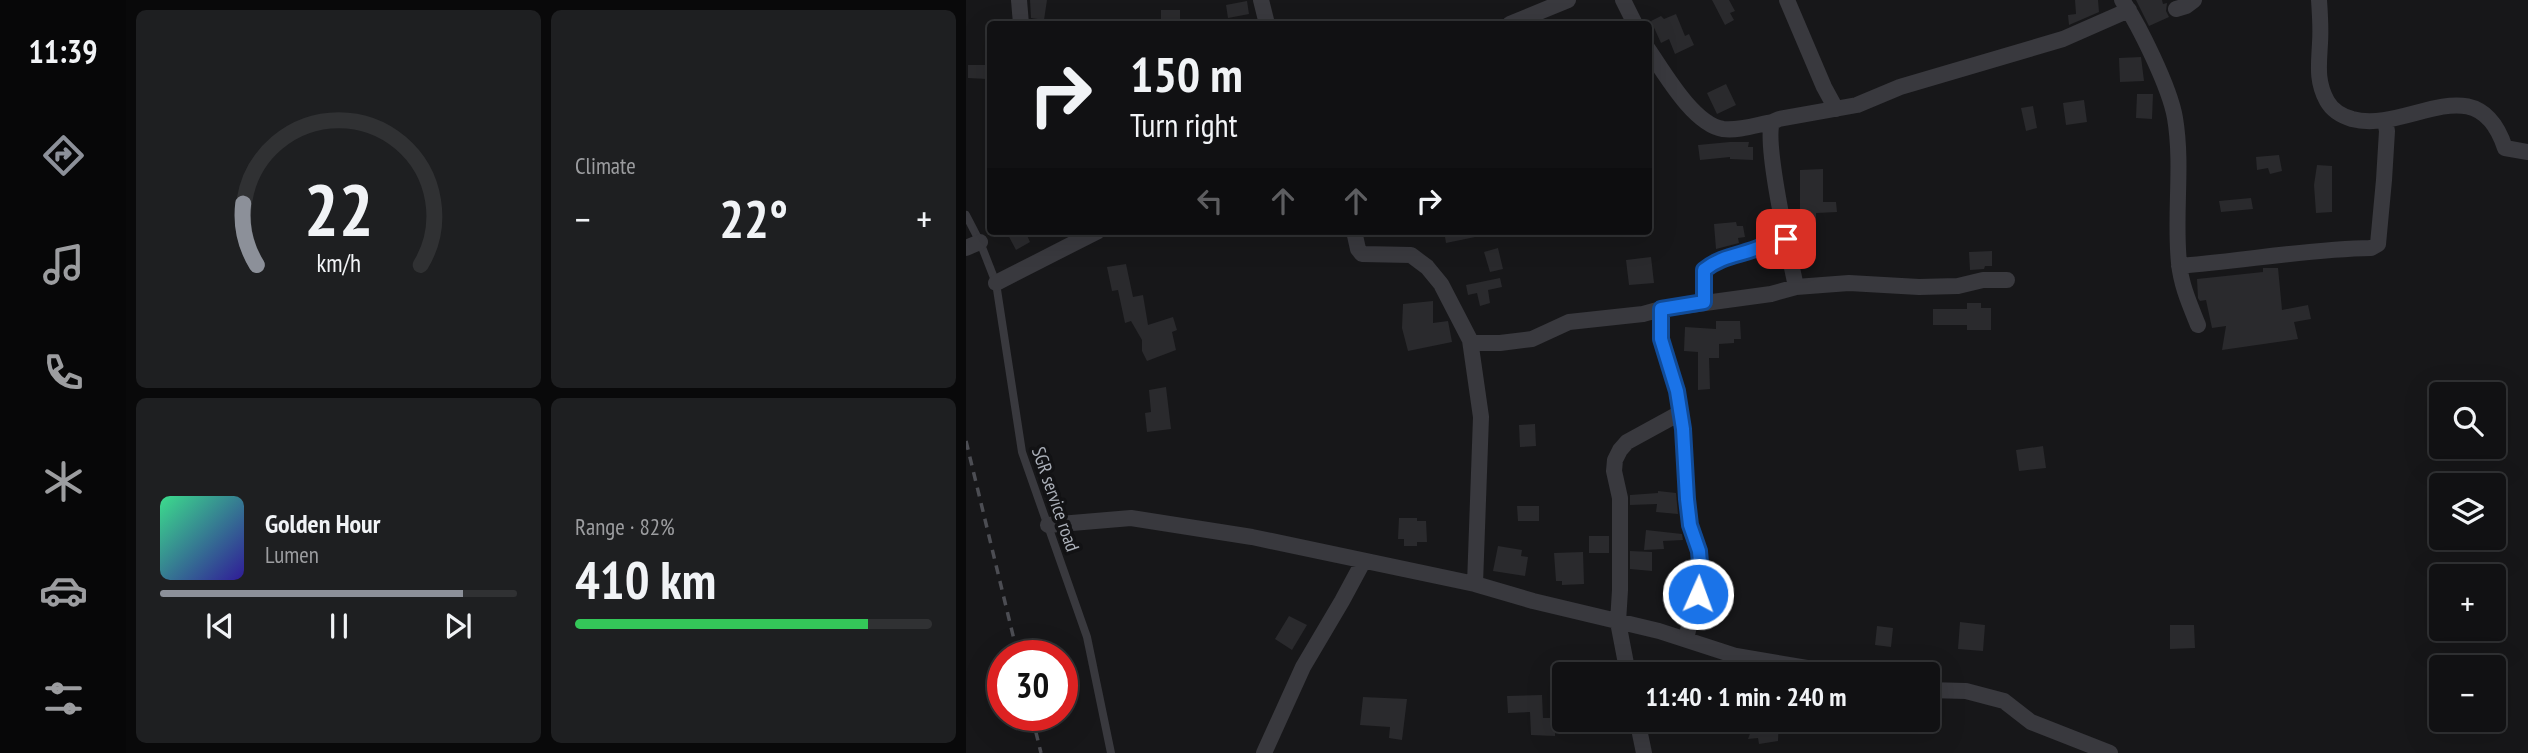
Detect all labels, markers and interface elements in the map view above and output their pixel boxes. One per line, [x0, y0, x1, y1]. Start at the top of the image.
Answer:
text: 11:39 [28, 30, 98, 72]
text: 150 m [1130, 42, 1243, 106]
icon: right [1015, 49, 1106, 140]
text: Turn right [1130, 104, 1238, 146]
icon: directions [39, 131, 88, 180]
text: Climate [575, 151, 636, 180]
text: 22 [304, 161, 373, 255]
icon: left [1191, 182, 1229, 220]
icon: ahead [1264, 182, 1302, 220]
icon: ahead [1337, 182, 1375, 220]
icon: right [1410, 182, 1448, 220]
text: 22° [719, 185, 788, 252]
text: − [575, 194, 591, 243]
text: + [916, 194, 932, 243]
pin [1756, 209, 1816, 269]
icon: arrive [1767, 220, 1805, 258]
icon: music [39, 240, 88, 289]
text: km/h [316, 247, 361, 279]
icon: phone [39, 348, 88, 397]
map controls [2429, 382, 2506, 732]
button: search [2429, 382, 2506, 459]
street label: SGR service road [1027, 443, 1085, 555]
icon: climate [39, 457, 88, 506]
button: layers [2429, 473, 2506, 550]
text: Golden Hour [265, 507, 380, 540]
text: Range · 82% [575, 512, 675, 541]
text: Lumen [265, 540, 319, 569]
text: 410 km [575, 546, 716, 613]
position arrow [1661, 557, 1735, 631]
button: + [2429, 564, 2506, 641]
icon: car [39, 566, 88, 615]
icon: previous [201, 607, 239, 645]
icon: pause [320, 607, 358, 645]
icon: next [439, 607, 477, 645]
speed limit sign: 30 [987, 640, 1078, 731]
button: − [2429, 655, 2506, 732]
icon: filters [39, 674, 88, 723]
text: 11:40 · 1 min · 240 m [1646, 680, 1846, 713]

